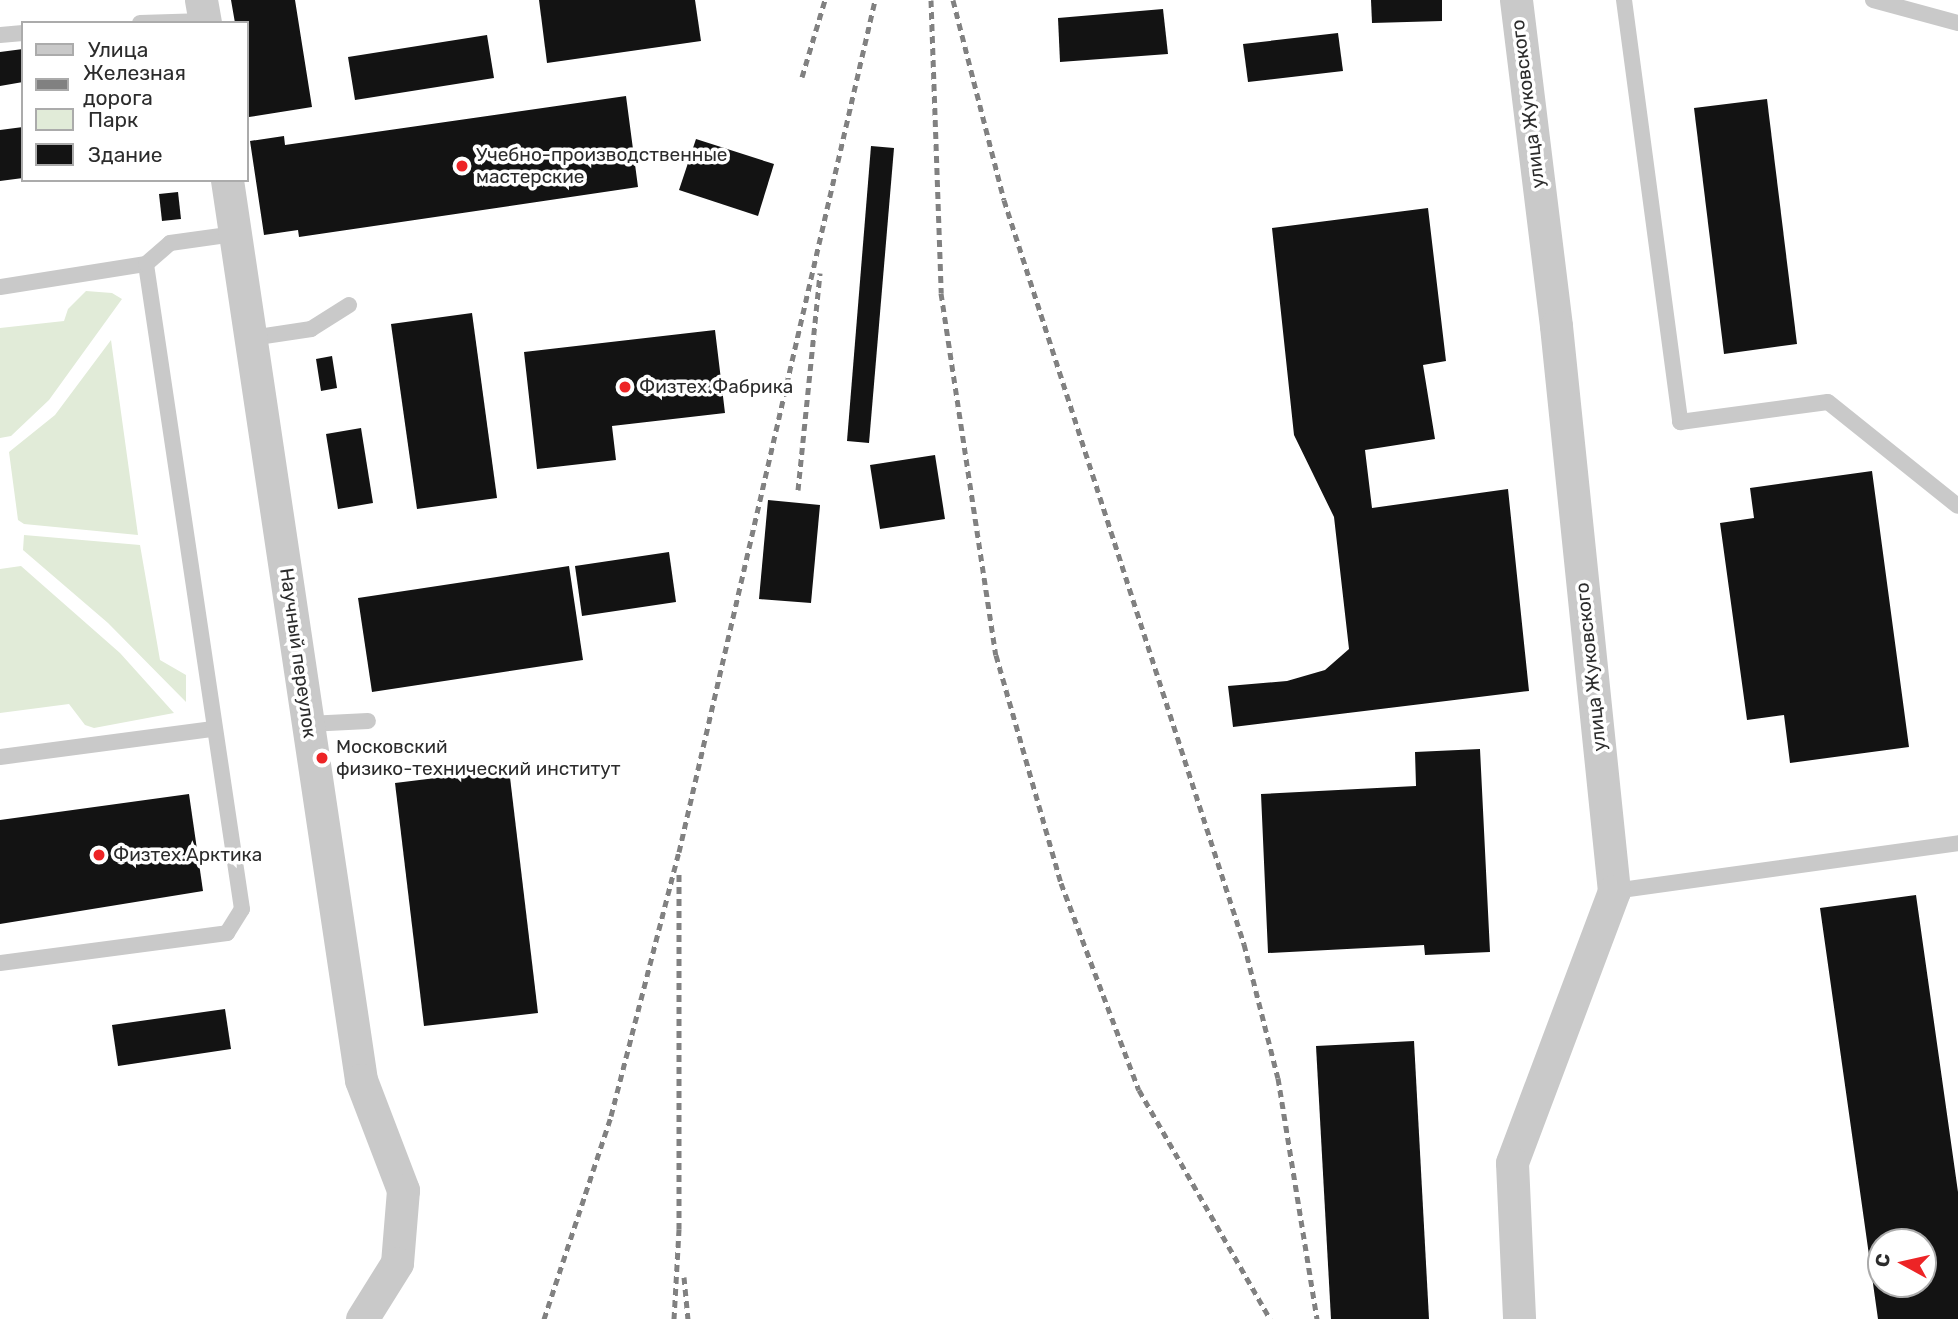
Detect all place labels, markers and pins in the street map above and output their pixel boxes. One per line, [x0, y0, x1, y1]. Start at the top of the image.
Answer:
place label: Учебно-производственные мастерские [476, 144, 727, 188]
marker: Учебно-производственные мастерские [454, 158, 470, 174]
place label: Физтех.Фабрика [639, 376, 793, 398]
marker: Физтех.Фабрика [617, 379, 633, 395]
place label: Московский физико-технический институт [336, 736, 620, 780]
marker: Московский физико-технический институт [314, 750, 330, 766]
place label: Физтех.Арктика [113, 844, 262, 866]
marker: Физтех.Арктика [91, 847, 107, 863]

